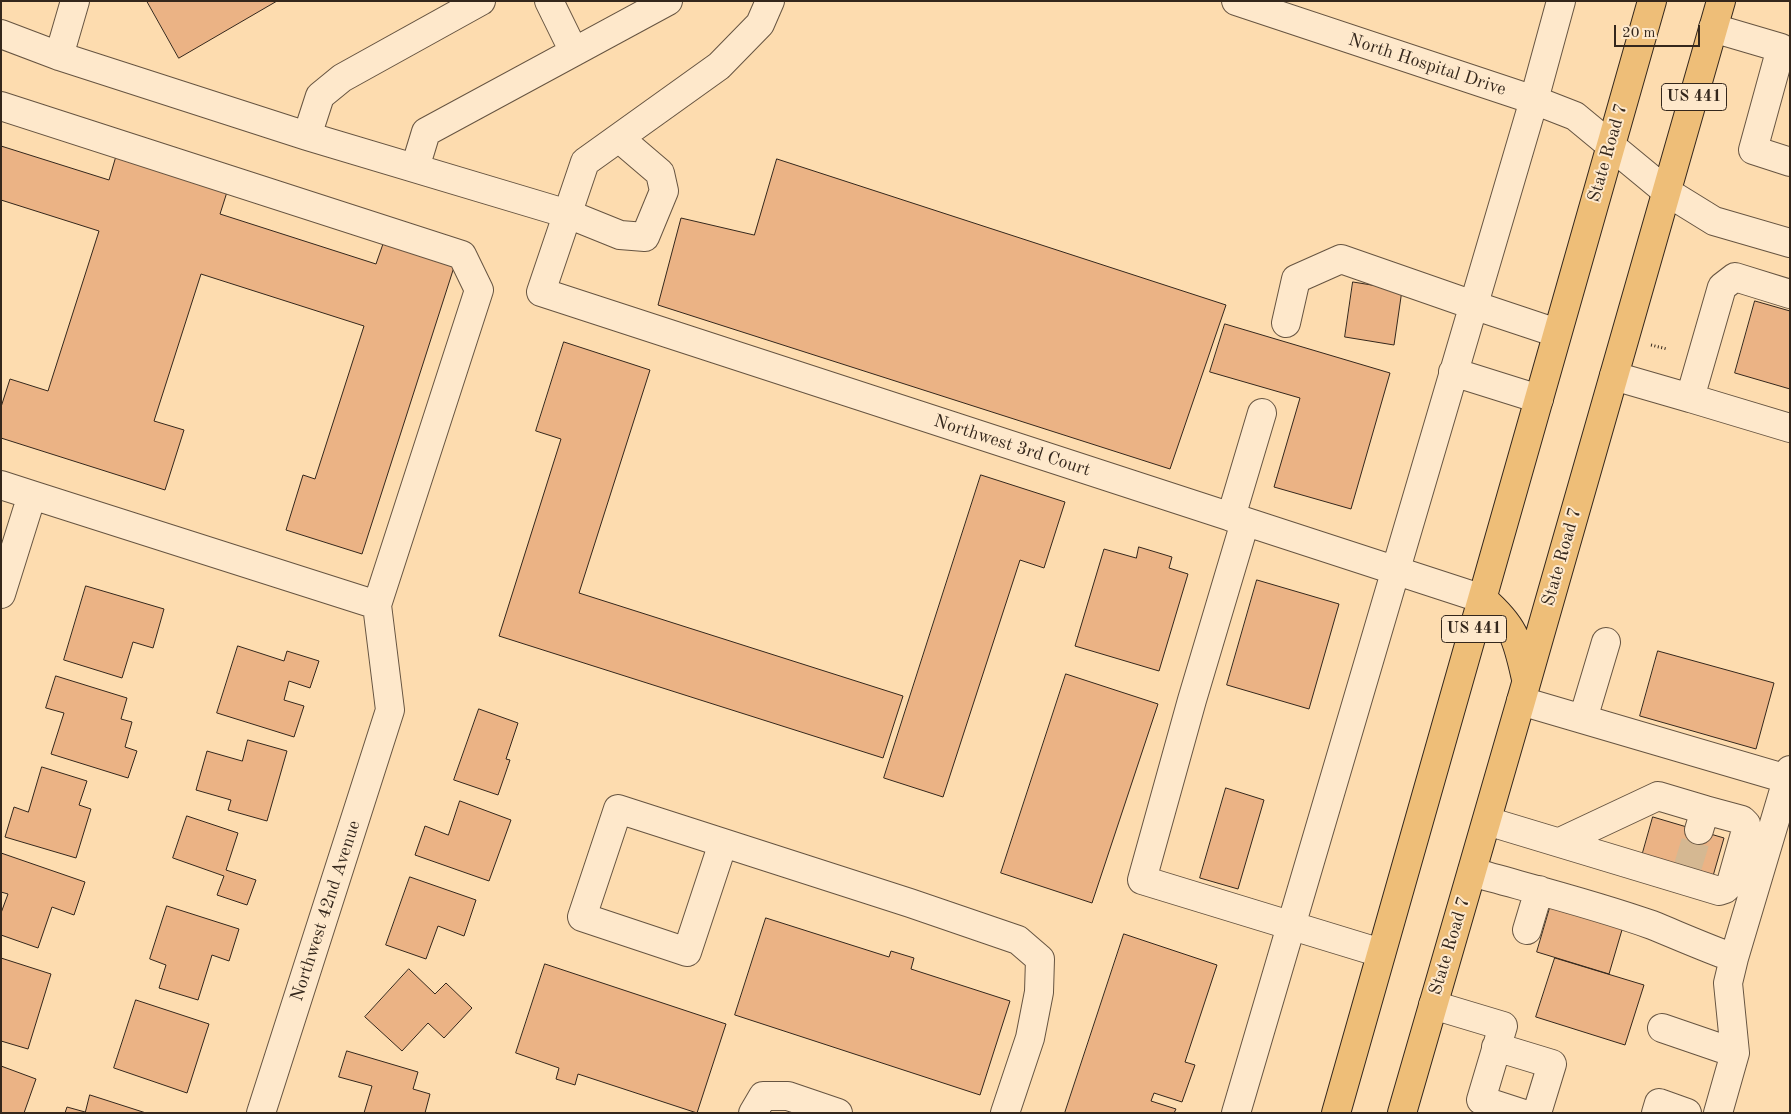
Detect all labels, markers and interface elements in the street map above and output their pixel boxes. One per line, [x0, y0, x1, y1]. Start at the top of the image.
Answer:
scale bar [1616, 15, 1702, 47]
text: 20 m [1622, 26, 1656, 41]
street label: North Hospital Drive [1345, 29, 1509, 101]
road number: US 441 [1662, 84, 1726, 110]
street label: State Road 7 [1584, 101, 1632, 205]
street label: Northwest 3rd Court [931, 410, 1093, 482]
street label: State Road 7 [1538, 505, 1586, 609]
road number: US 441 [1442, 616, 1506, 642]
street label: Northwest 42nd Avenue [287, 818, 365, 1004]
street label: State Road 7 [1425, 894, 1475, 998]

